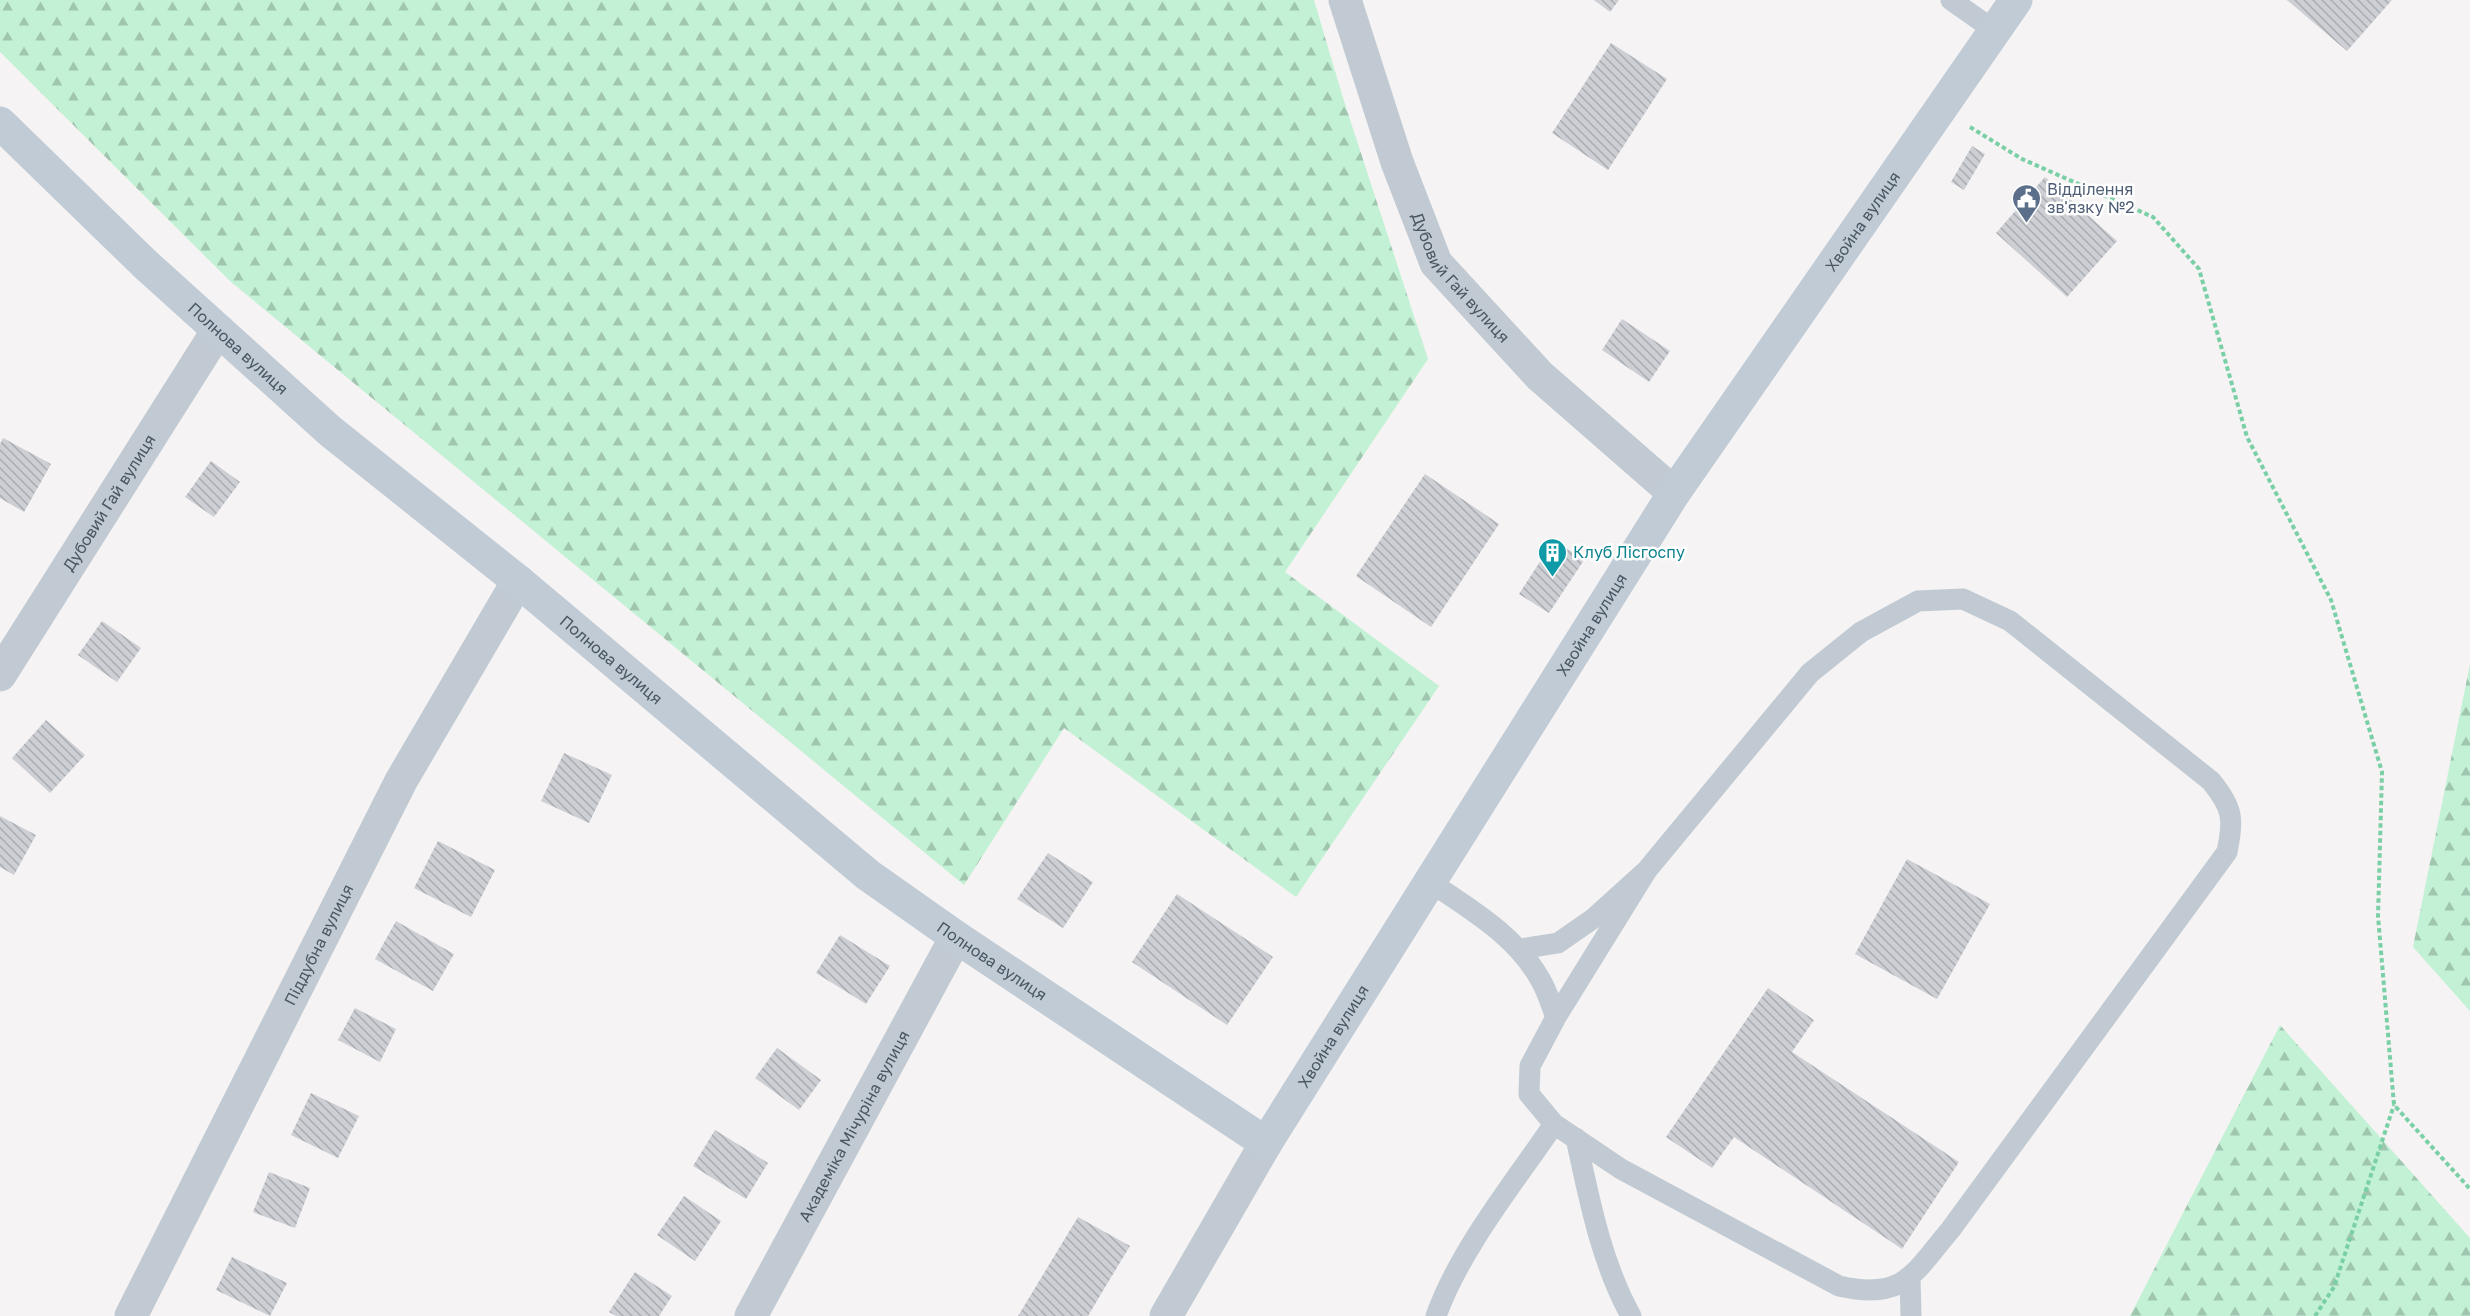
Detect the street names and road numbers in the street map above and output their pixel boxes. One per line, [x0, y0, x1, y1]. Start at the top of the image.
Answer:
street label: Хвойна вулиця [1821, 167, 1904, 275]
street label: Дубовий Гай вулиця [1407, 210, 1514, 347]
street label: Полнова вулиця [184, 298, 293, 399]
street label: Дубовий Гай вулиця [58, 430, 160, 575]
street label: Хвойна вулиця [1552, 570, 1631, 680]
street label: Полнова вулиця [556, 611, 667, 708]
street label: Піддубна вулиця [280, 881, 357, 1009]
street label: Полнова вулиця [933, 917, 1051, 1005]
street label: Хвойна вулиця [1293, 981, 1373, 1091]
street label: Академіка Мічуріна вулиця [794, 1027, 914, 1225]

